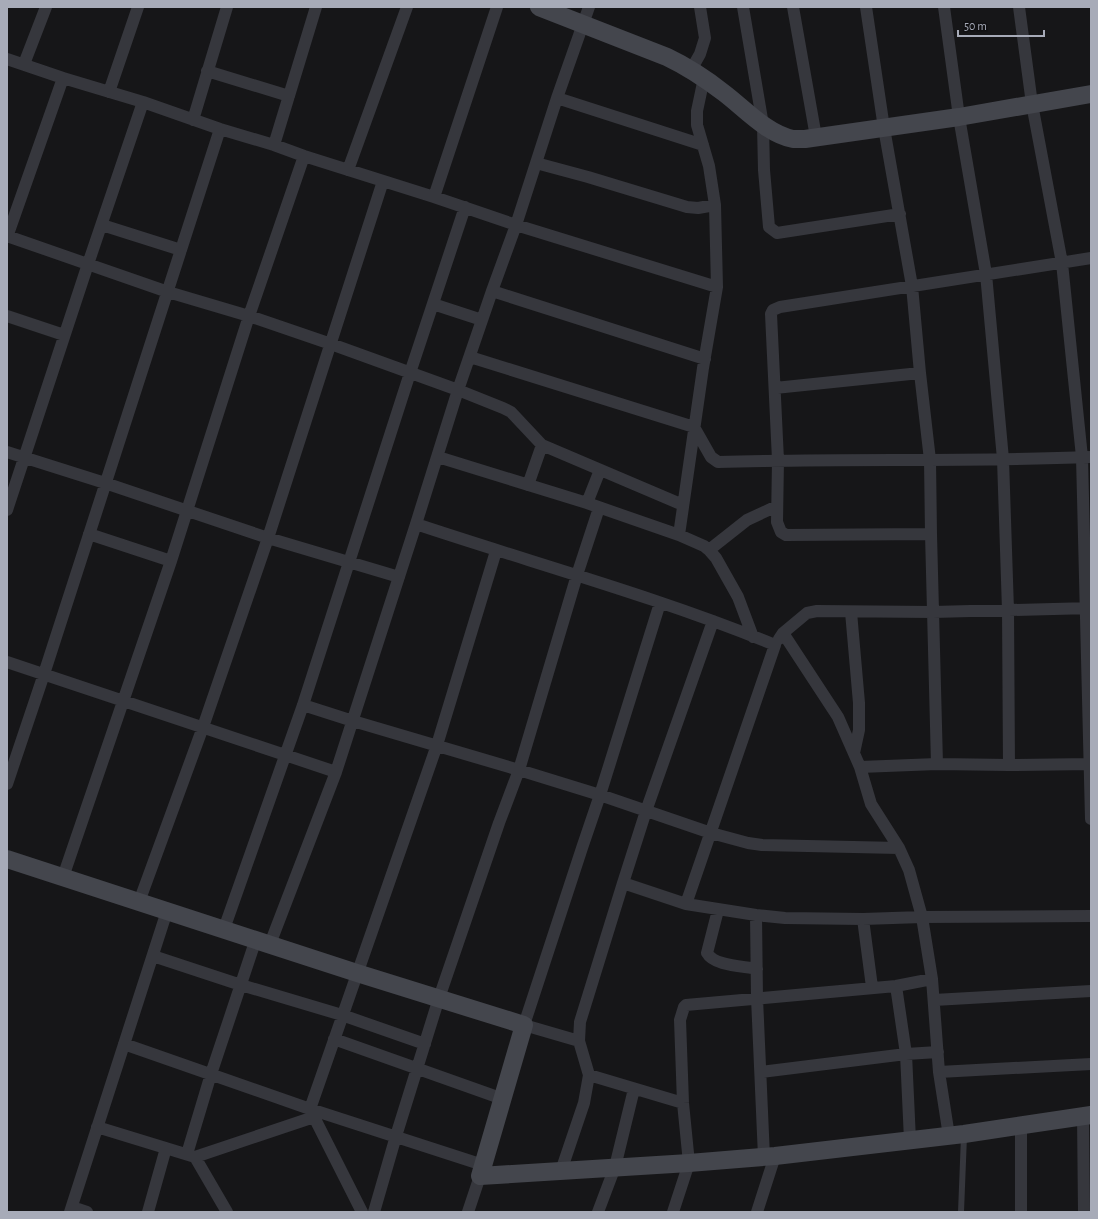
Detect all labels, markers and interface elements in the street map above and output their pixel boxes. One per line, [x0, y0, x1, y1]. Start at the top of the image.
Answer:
scale bar [958, 12, 1044, 38]
text: 50 m [964, 20, 987, 32]

